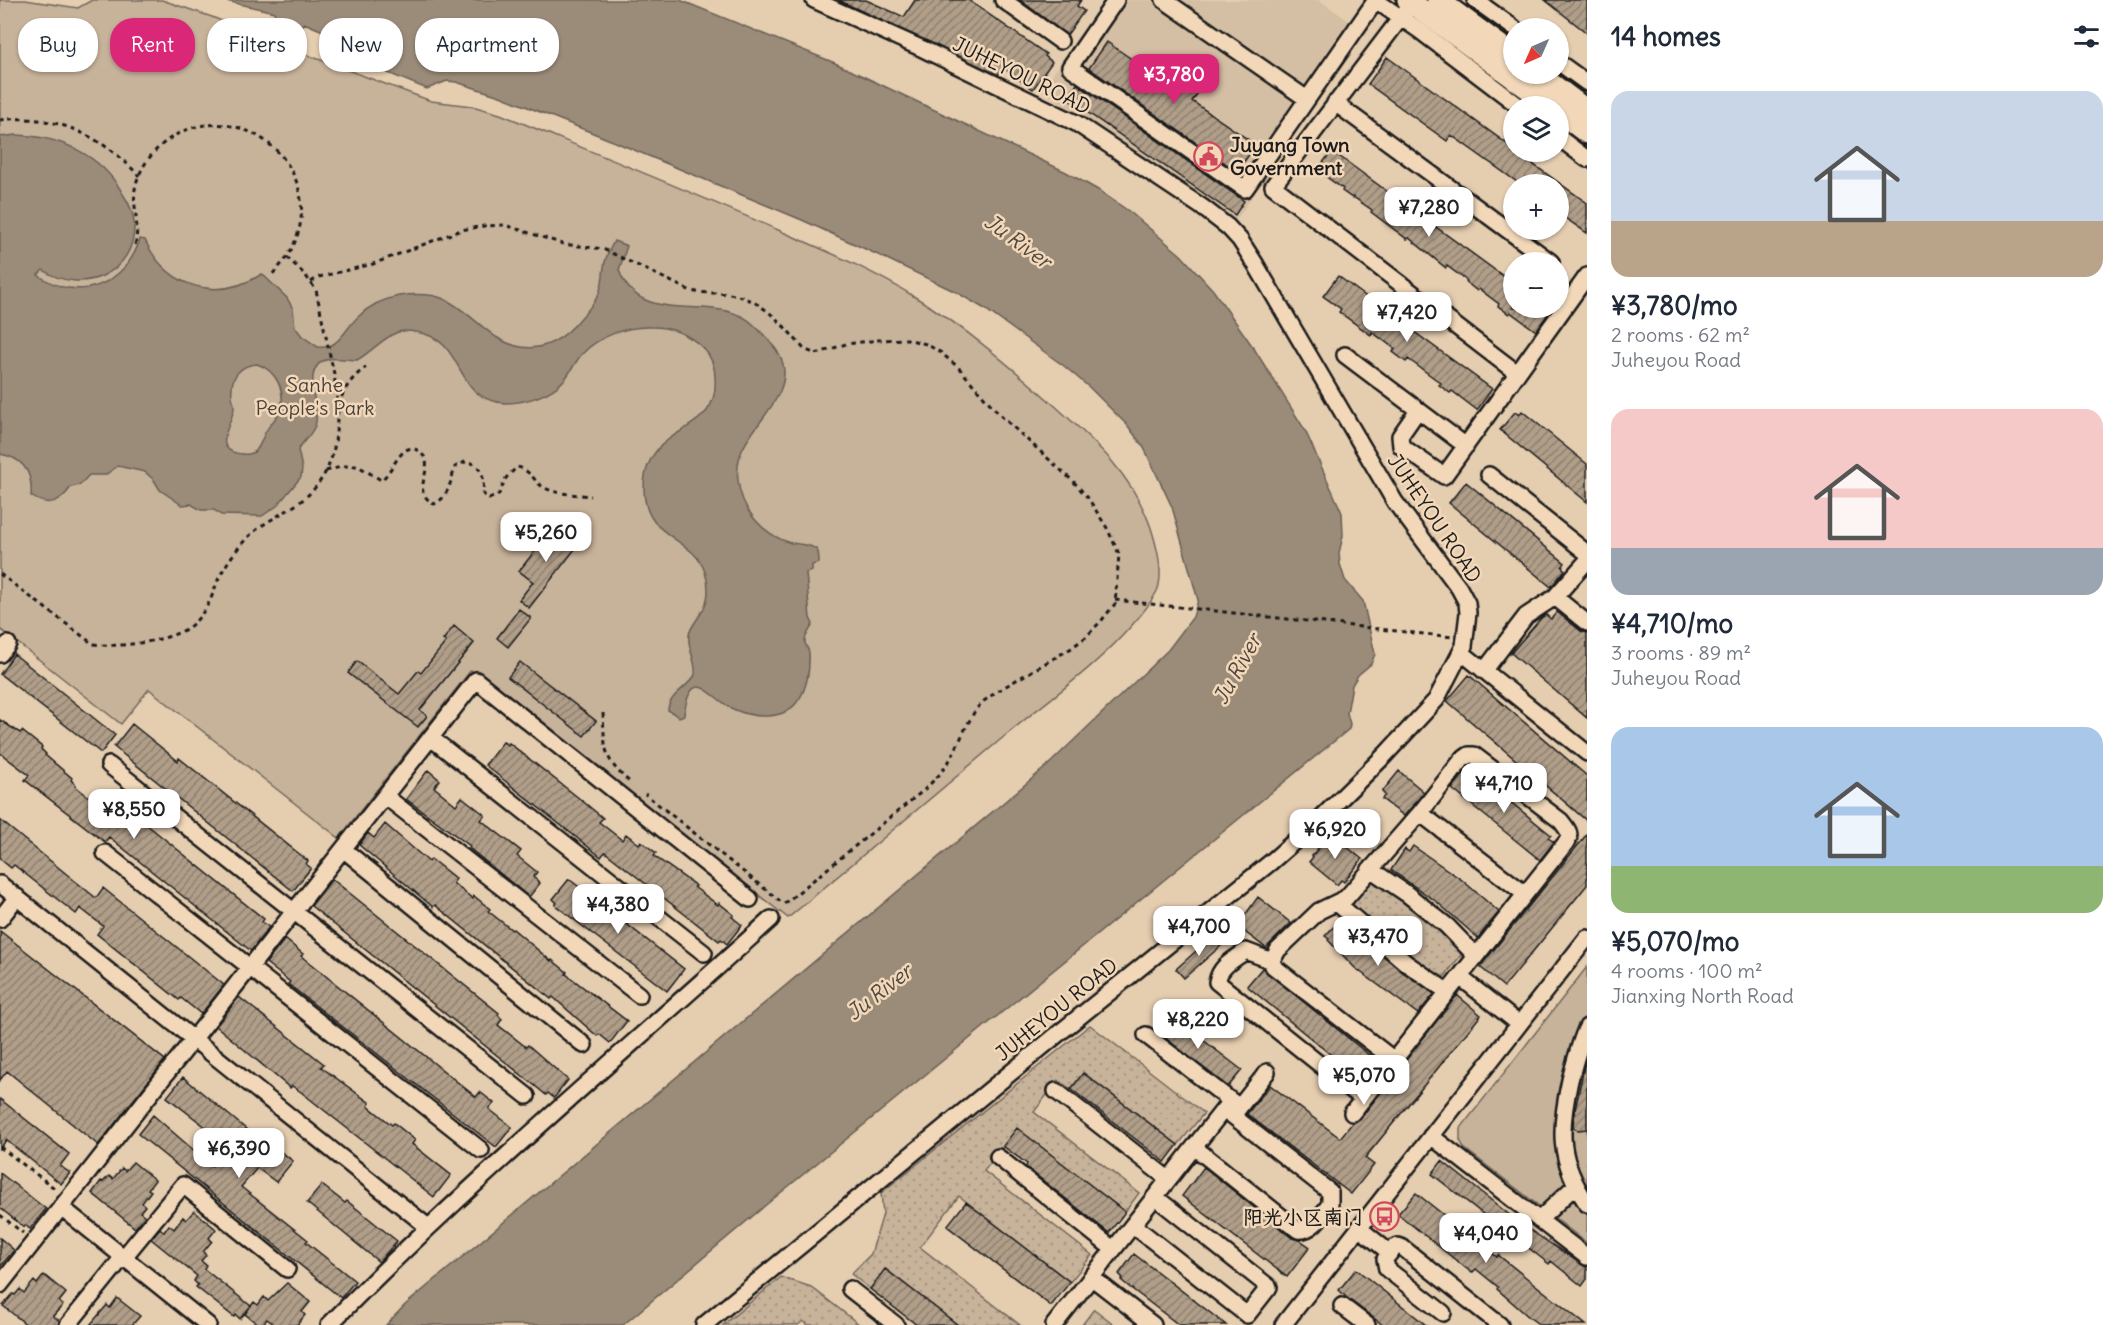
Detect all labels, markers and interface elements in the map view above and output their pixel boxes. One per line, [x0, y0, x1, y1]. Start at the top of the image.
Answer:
chip: Buy [18, 18, 98, 72]
chip: Rent [110, 18, 195, 72]
chip: Filters [207, 18, 307, 72]
chip: New [319, 18, 403, 72]
chip: Apartment [415, 18, 559, 72]
north arrow [1503, 18, 1569, 84]
map controls [1503, 18, 1569, 318]
text: 14 homes [1611, 20, 1721, 53]
icon: filters [2070, 20, 2103, 53]
street label: JUHEYOU ROAD [949, 31, 1095, 119]
pin: ¥3,780 [1125, 54, 1223, 105]
text: ¥3,780 [1143, 61, 1205, 86]
button: layers [1503, 96, 1569, 162]
icon: home [1803, 130, 1911, 238]
place label: Juyang Town Government [1230, 132, 1350, 180]
public building icon: Juyang Town Government [1193, 140, 1225, 172]
button: + [1503, 174, 1569, 240]
pin: ¥7,280 [1380, 187, 1478, 238]
text: ¥7,280 [1398, 194, 1460, 219]
water label: Ju River [979, 208, 1059, 276]
button: − [1503, 252, 1569, 318]
text: ¥3,780/mo [1611, 289, 1738, 322]
pin: ¥7,420 [1358, 292, 1456, 343]
text: ¥7,420 [1377, 299, 1438, 324]
text: 2 rooms · 62 m² [1611, 322, 1750, 347]
text: Juheyou Road [1611, 347, 1741, 372]
park label: Sanhe People's Park [256, 372, 374, 420]
icon: home [1803, 448, 1911, 556]
street label: JUHEYOU ROAD [1383, 449, 1487, 587]
pin: ¥5,260 [497, 512, 595, 563]
text: ¥5,260 [514, 519, 578, 544]
text: ¥4,710/mo [1611, 607, 1733, 640]
water label: Ju River [1207, 627, 1268, 709]
text: 3 rooms · 89 m² [1611, 640, 1751, 665]
text: Juheyou Road [1611, 665, 1741, 690]
pin: ¥4,710 [1455, 763, 1553, 814]
icon: home [1803, 766, 1911, 874]
text: ¥4,710 [1475, 770, 1533, 795]
pin: ¥8,550 [85, 789, 183, 840]
text: ¥8,550 [102, 796, 166, 821]
pin: ¥6,920 [1286, 809, 1384, 860]
text: ¥6,920 [1303, 816, 1367, 841]
pin: ¥4,380 [569, 884, 667, 935]
text: ¥4,380 [586, 891, 650, 916]
pin: ¥4,700 [1150, 906, 1248, 957]
text: ¥4,700 [1167, 913, 1231, 938]
pin: ¥3,470 [1329, 916, 1427, 967]
text: ¥3,470 [1347, 923, 1409, 948]
text: ¥5,070/mo [1611, 925, 1739, 958]
street label: JUHEYOU ROAD [990, 952, 1122, 1066]
water label: Ju River [841, 956, 919, 1026]
text: 4 rooms · 100 m² [1611, 958, 1762, 983]
text: Jianxing North Road [1611, 983, 1794, 1008]
pin: ¥8,220 [1149, 999, 1247, 1050]
text: ¥8,220 [1167, 1006, 1229, 1031]
pin: ¥5,070 [1315, 1055, 1413, 1106]
text: ¥5,070 [1332, 1062, 1396, 1087]
pin: ¥6,390 [190, 1128, 288, 1179]
text: ¥6,390 [207, 1135, 271, 1160]
bus stop icon: 阳光小区南门 [1368, 1200, 1400, 1232]
place label: 阳光小区南门 [1243, 1204, 1363, 1229]
pin: ¥4,040 [1437, 1213, 1535, 1264]
text: ¥4,040 [1453, 1220, 1519, 1245]

